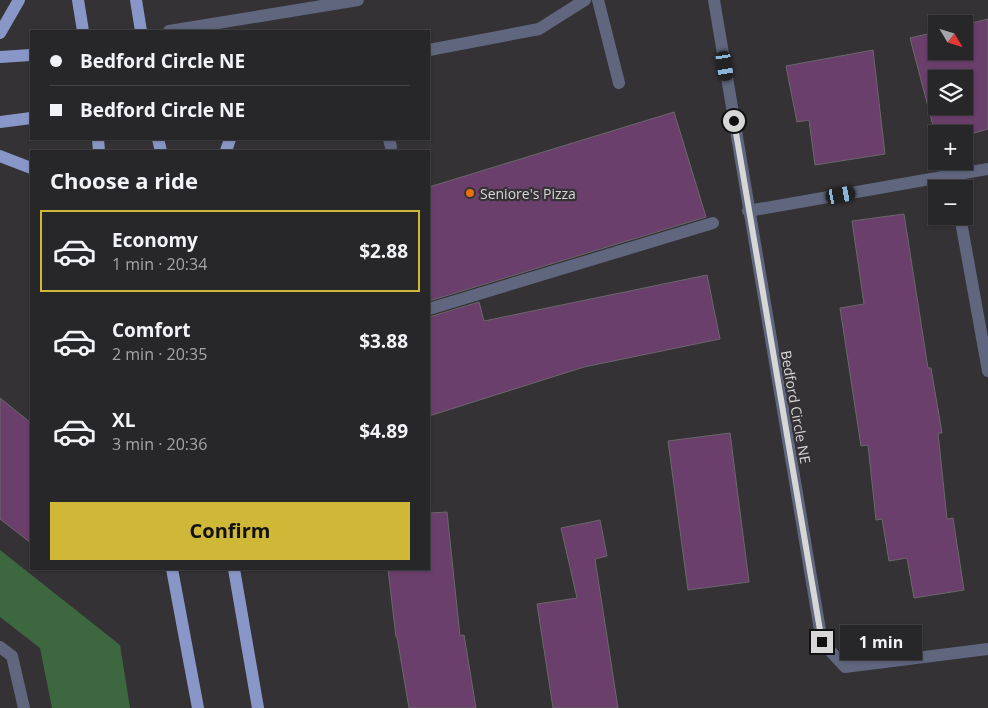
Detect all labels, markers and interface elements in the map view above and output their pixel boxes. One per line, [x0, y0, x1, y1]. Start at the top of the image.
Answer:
north arrow [928, 15, 972, 60]
map controls [928, 15, 973, 225]
text: Bedford Circle NE [80, 48, 245, 74]
car [715, 50, 734, 82]
button: layers [928, 70, 973, 115]
text: Bedford Circle NE [80, 97, 245, 123]
route start [723, 110, 745, 132]
button: + [928, 125, 973, 170]
text: Choose a ride [50, 165, 198, 195]
button: − [928, 180, 973, 225]
place label: Seniore's Pizza [480, 184, 576, 203]
car [824, 185, 857, 205]
marker: Seniore's Pizza [464, 187, 476, 199]
text: Economy [112, 227, 198, 253]
icon: car [52, 229, 97, 274]
text: $2.88 [359, 238, 408, 264]
text: 1 min · 20:34 [112, 253, 207, 275]
text: Comfort [112, 317, 191, 343]
icon: car [52, 319, 97, 364]
text: $3.88 [359, 328, 408, 354]
text: 2 min · 20:35 [112, 343, 207, 365]
street label: Bedford Circle NE [777, 349, 815, 465]
text: XL [112, 407, 135, 433]
icon: car [52, 409, 97, 454]
text: $4.89 [359, 418, 408, 444]
text: 3 min · 20:36 [112, 433, 207, 455]
button: Confirm [50, 502, 410, 560]
callout: 1 min [840, 624, 922, 660]
route end [811, 631, 833, 653]
text: 1 min [859, 631, 903, 653]

